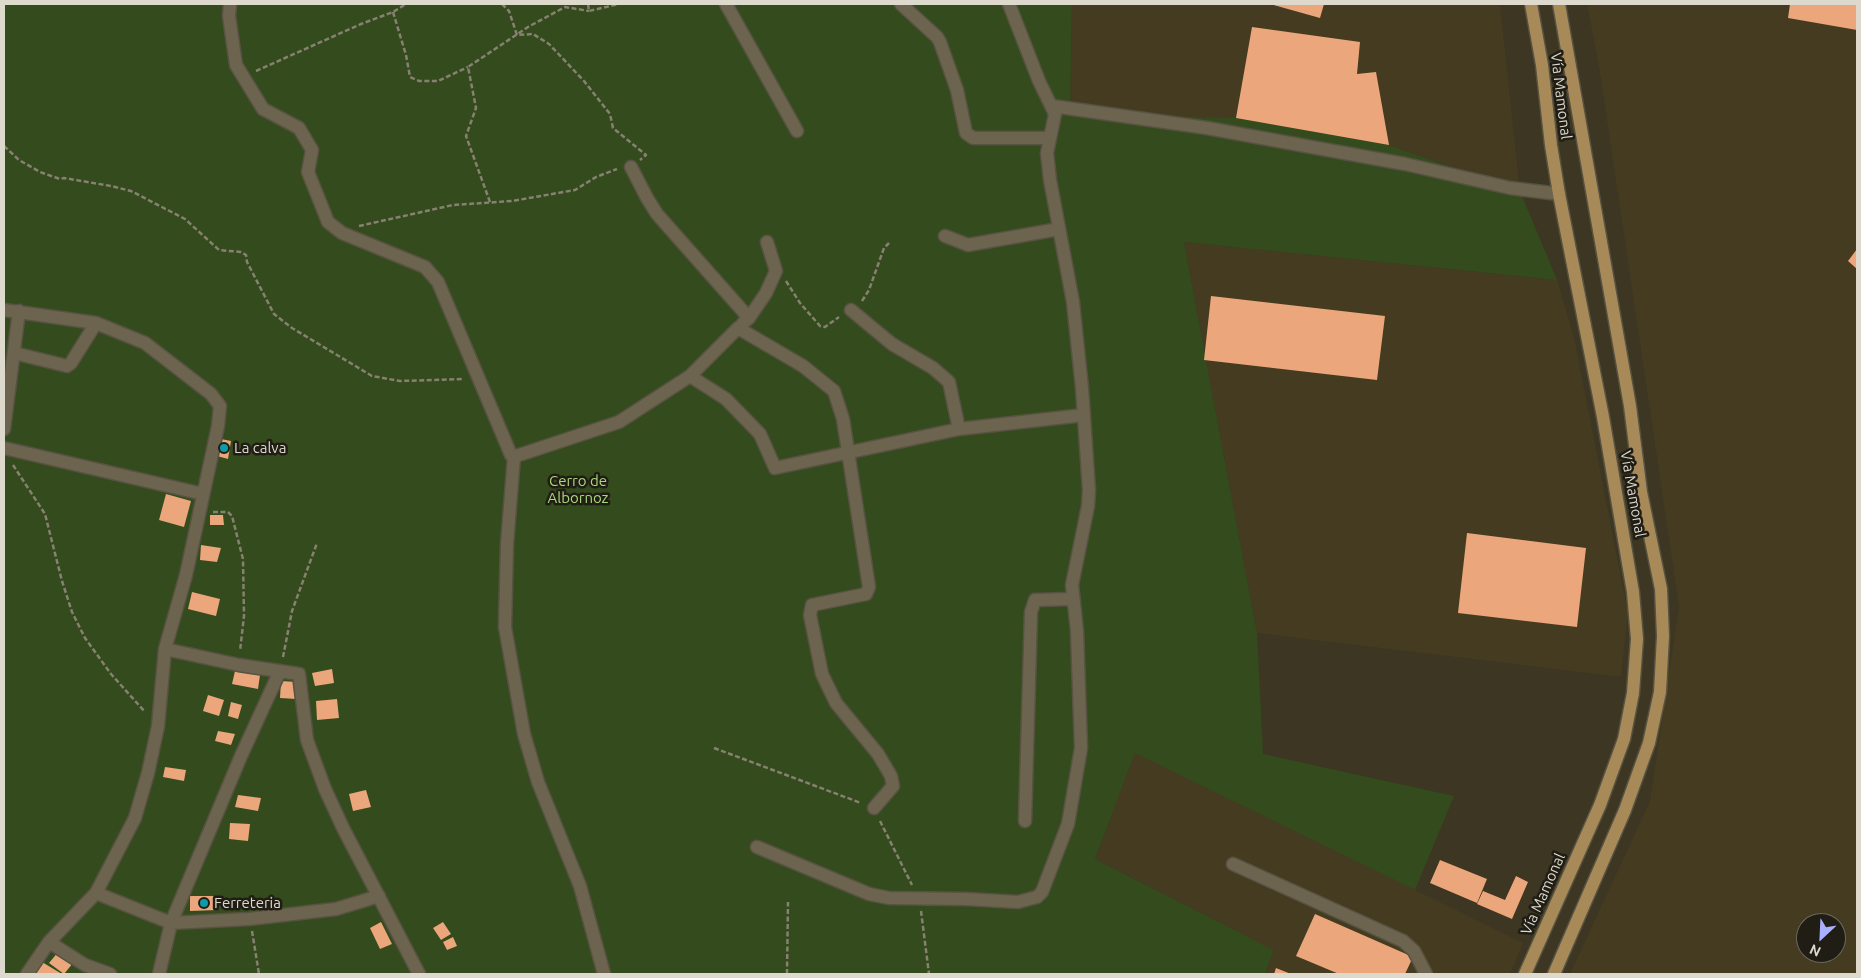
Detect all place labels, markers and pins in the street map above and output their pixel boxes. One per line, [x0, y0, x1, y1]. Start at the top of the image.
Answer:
place label: La calva [234, 439, 286, 457]
marker: La calva [218, 442, 230, 454]
place label: Ferreteria [214, 894, 281, 912]
marker: Ferreteria [198, 897, 210, 909]

